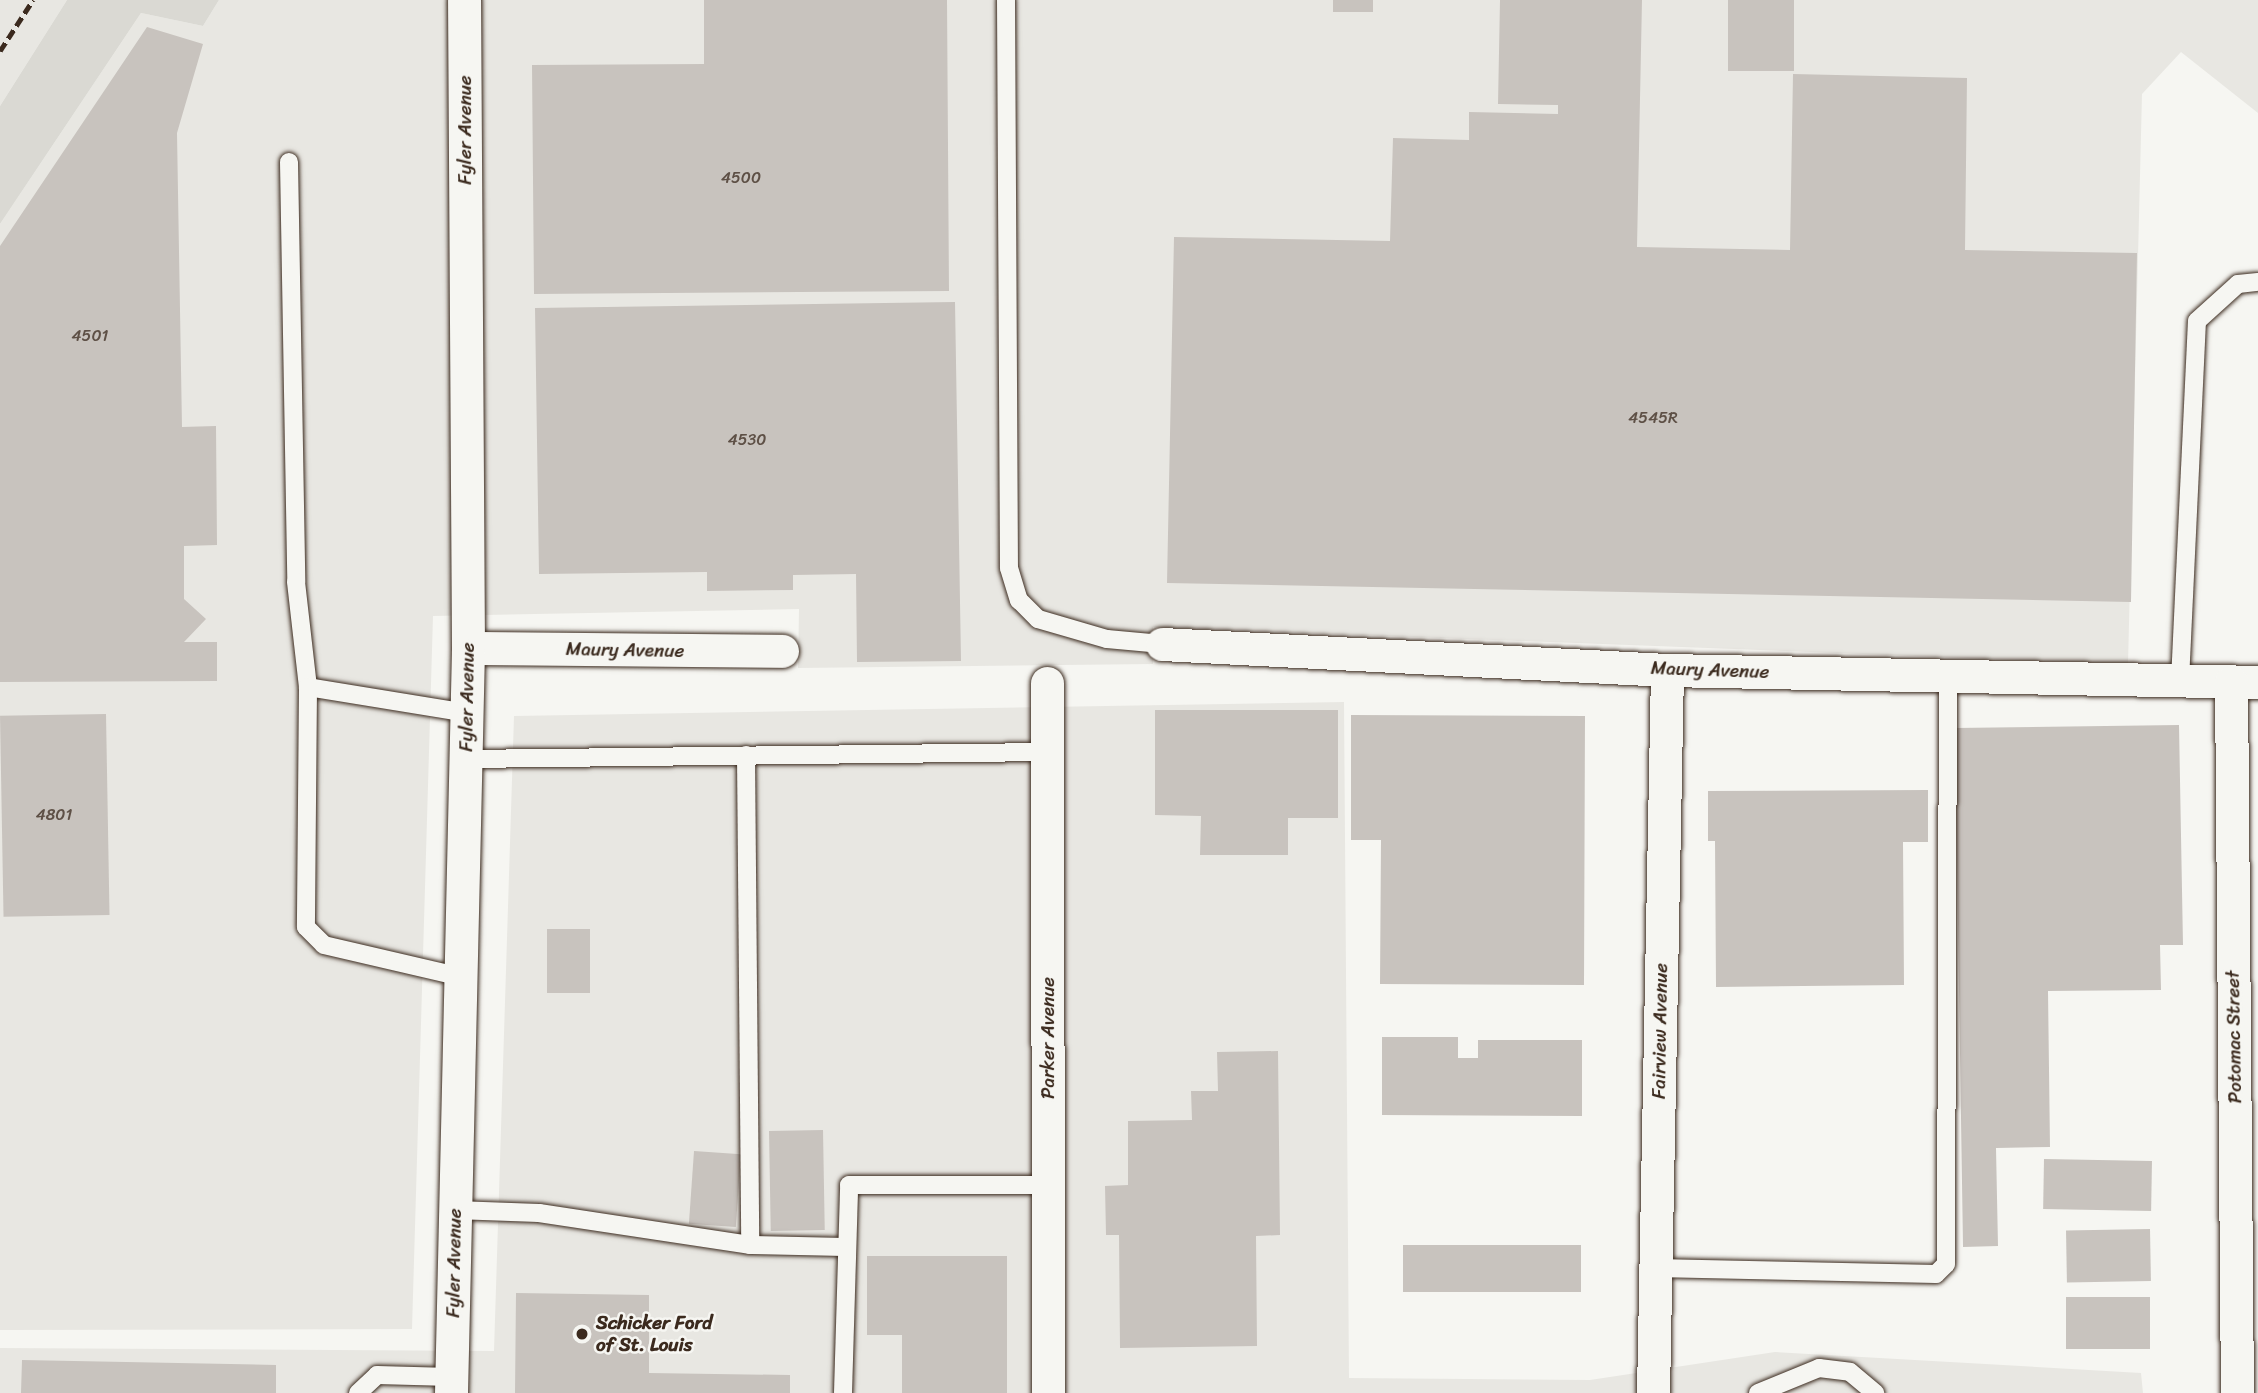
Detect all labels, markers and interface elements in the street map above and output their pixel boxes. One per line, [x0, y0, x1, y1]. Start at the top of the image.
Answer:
street label: Fyler Avenue [454, 76, 476, 184]
house number: 4500 [721, 168, 761, 188]
house number: 4501 [72, 326, 108, 346]
house number: 4545R [1628, 408, 1678, 428]
house number: 4530 [728, 430, 766, 450]
street label: Maury Avenue [566, 638, 684, 662]
street label: Fyler Avenue [455, 642, 479, 752]
street label: Maury Avenue [1650, 657, 1770, 683]
house number: 4801 [36, 805, 72, 825]
street label: Fairview Avenue [1647, 963, 1673, 1099]
street label: Potomac Street [2221, 970, 2247, 1104]
street label: Parker Avenue [1037, 977, 1059, 1099]
street label: Fyler Avenue [442, 1208, 466, 1318]
place label: Schicker Ford of St. Louis [596, 1312, 712, 1356]
marker: Schicker Ford of St. Louis [574, 1326, 590, 1342]

